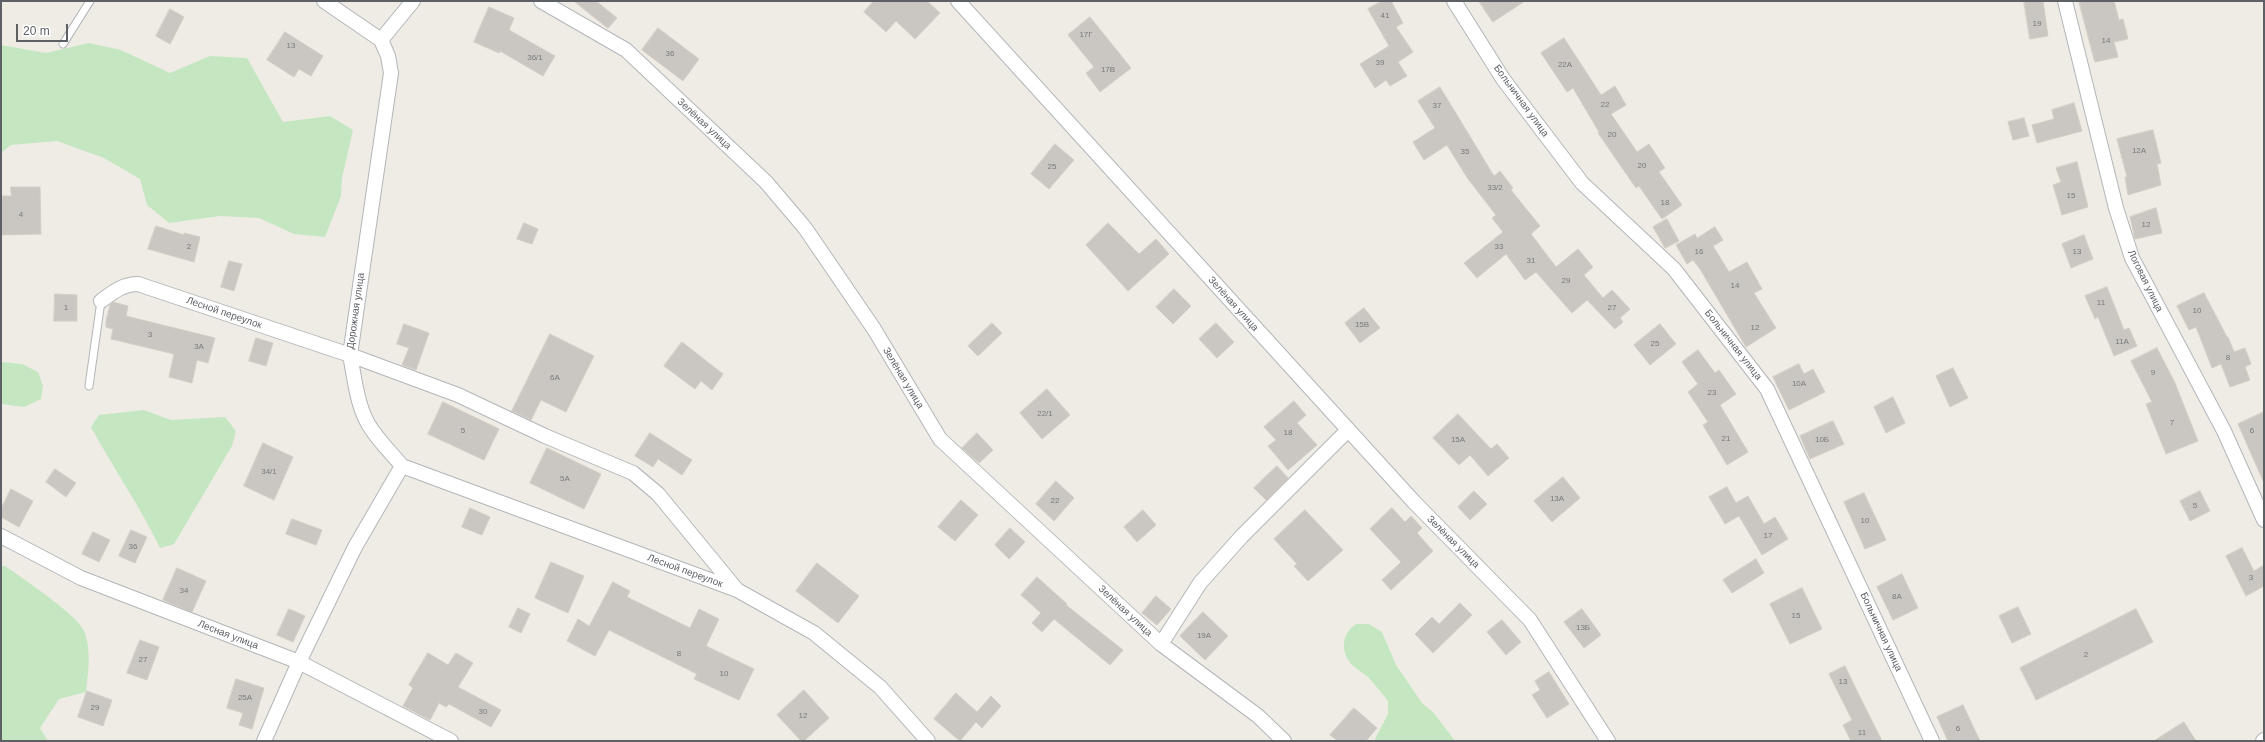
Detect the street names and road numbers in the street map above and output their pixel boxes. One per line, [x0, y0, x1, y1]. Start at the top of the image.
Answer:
street label: Больничная улица [1491, 63, 1551, 139]
street label: Зелёная улица [675, 96, 733, 152]
street label: Логовая улица [2125, 248, 2165, 314]
street label: Дорожная улица [345, 272, 367, 350]
street label: Зелёная улица [1205, 274, 1261, 334]
street label: Лесной переулок [185, 294, 263, 332]
street label: Больничная улица [1702, 307, 1764, 383]
street label: Зелёная улица [880, 345, 926, 411]
street label: Зелёная улица [1424, 513, 1482, 571]
street label: Лесной переулок [646, 552, 724, 590]
street label: Зелёная улица [1096, 583, 1154, 639]
street label: Больничная улица [1857, 590, 1905, 674]
street label: Лесная улица [196, 618, 260, 652]

